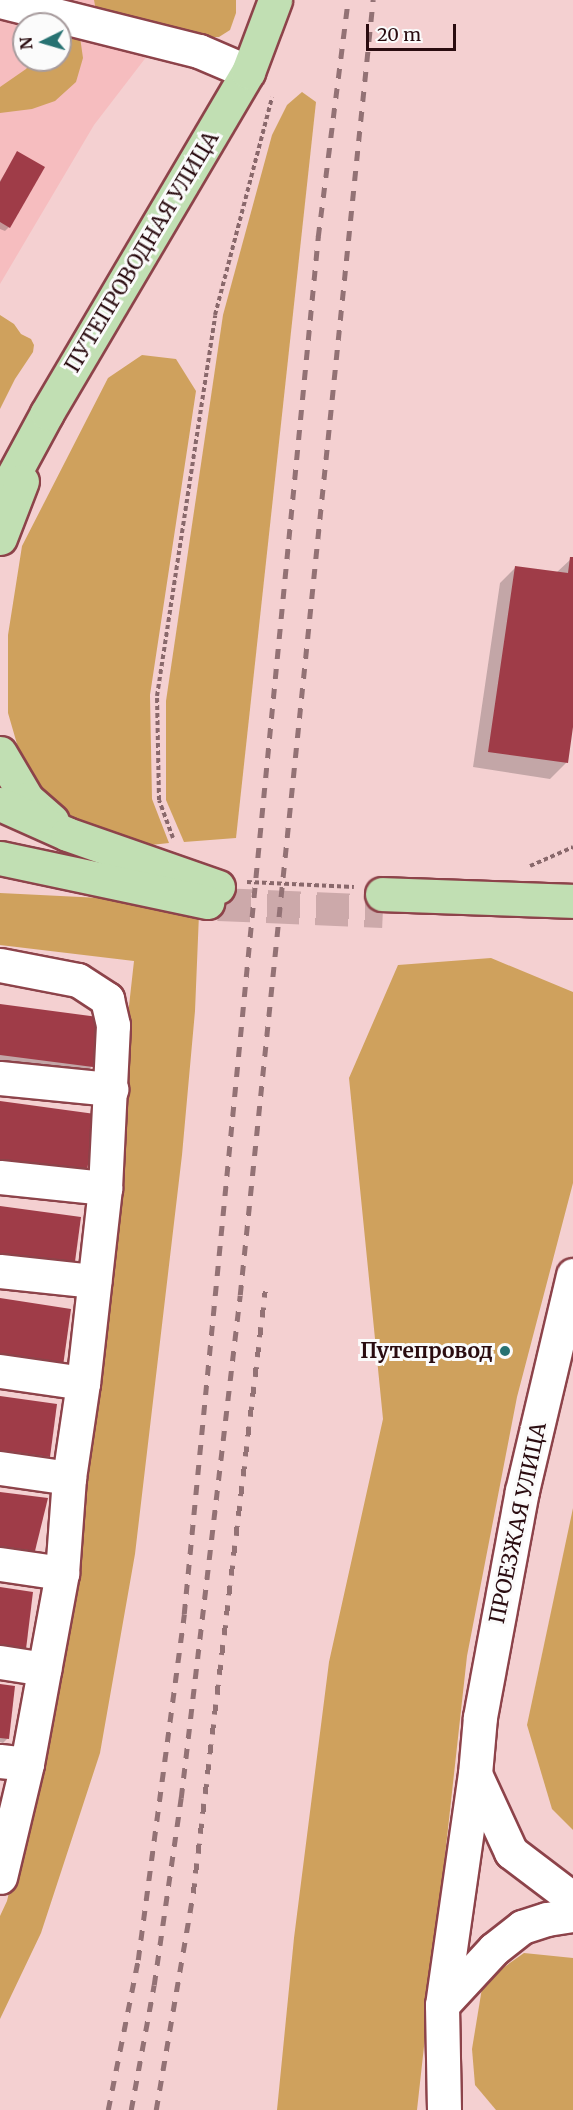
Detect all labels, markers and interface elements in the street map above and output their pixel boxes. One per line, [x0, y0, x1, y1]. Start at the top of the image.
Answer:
north arrow [12, 12, 72, 72]
scale bar [369, 12, 459, 50]
text: 20 m [377, 23, 421, 46]
text: N [16, 36, 37, 51]
street label: ПУТЕПРОВОДНАЯ УЛИЦА [60, 127, 224, 377]
place label: Путепровод [360, 1338, 493, 1364]
marker: Путепровод [498, 1344, 512, 1358]
street label: ПРОЕЗЖАЯ УЛИЦА [484, 1420, 552, 1626]

